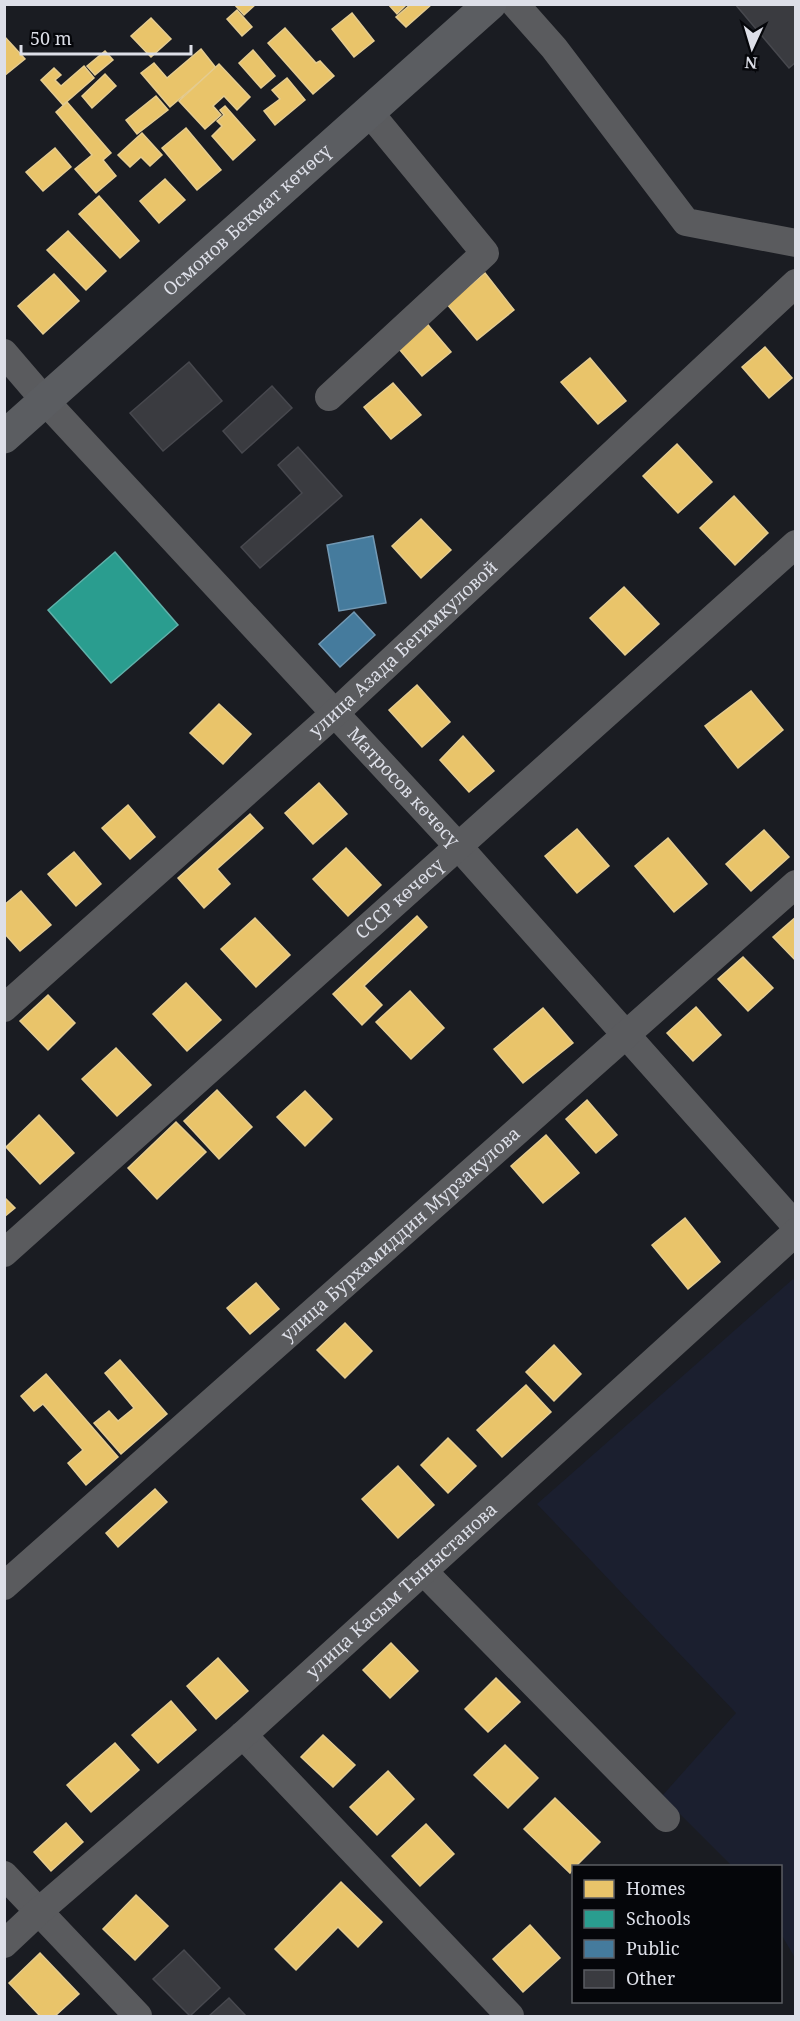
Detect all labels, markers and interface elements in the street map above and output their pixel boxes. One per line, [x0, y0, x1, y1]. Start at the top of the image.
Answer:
scale bar [21, 18, 190, 56]
north arrow [722, 18, 782, 78]
text: 50 m [30, 26, 72, 50]
text: N [744, 52, 758, 74]
street label: Осмонов Бекмат көчөсү [157, 138, 336, 301]
street label: улица Азада Бегимкуловой [303, 555, 502, 742]
street label: Матросов көчөсү [343, 722, 466, 852]
street label: СССР көчөсү [350, 852, 449, 944]
street label: улица Бурхамиддин Мурзакулова [275, 1121, 525, 1346]
street label: улица Касым Тыныстанова [300, 1497, 502, 1683]
legend [572, 1865, 782, 2003]
text: Homes [626, 1876, 685, 1900]
text: Schools [626, 1906, 691, 1930]
text: Public [626, 1936, 680, 1960]
text: Other [626, 1966, 676, 1990]

